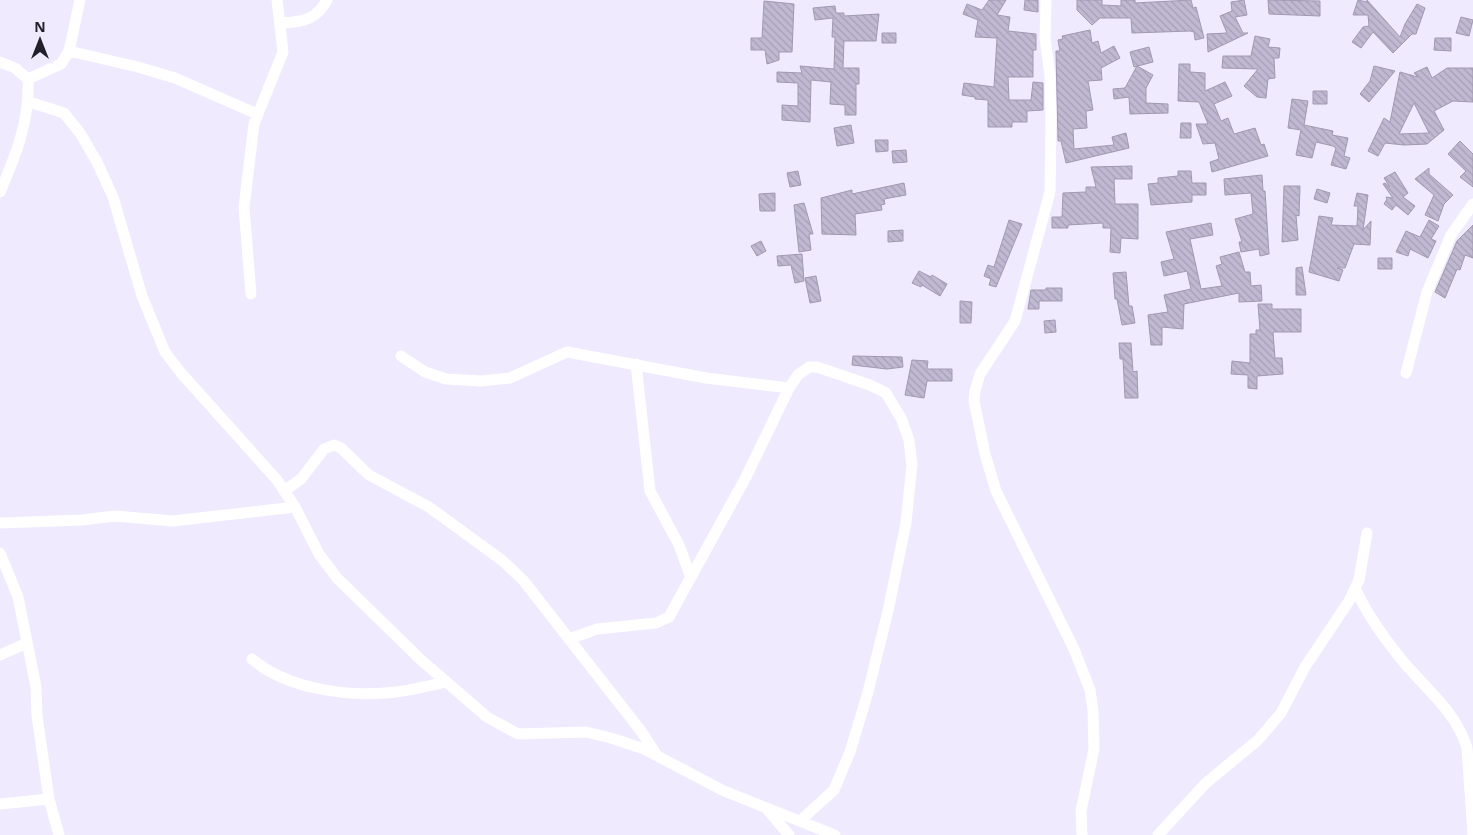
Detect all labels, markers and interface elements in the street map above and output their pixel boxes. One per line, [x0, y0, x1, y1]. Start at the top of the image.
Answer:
north arrow [15, 15, 65, 65]
text: N [34, 17, 46, 36]

